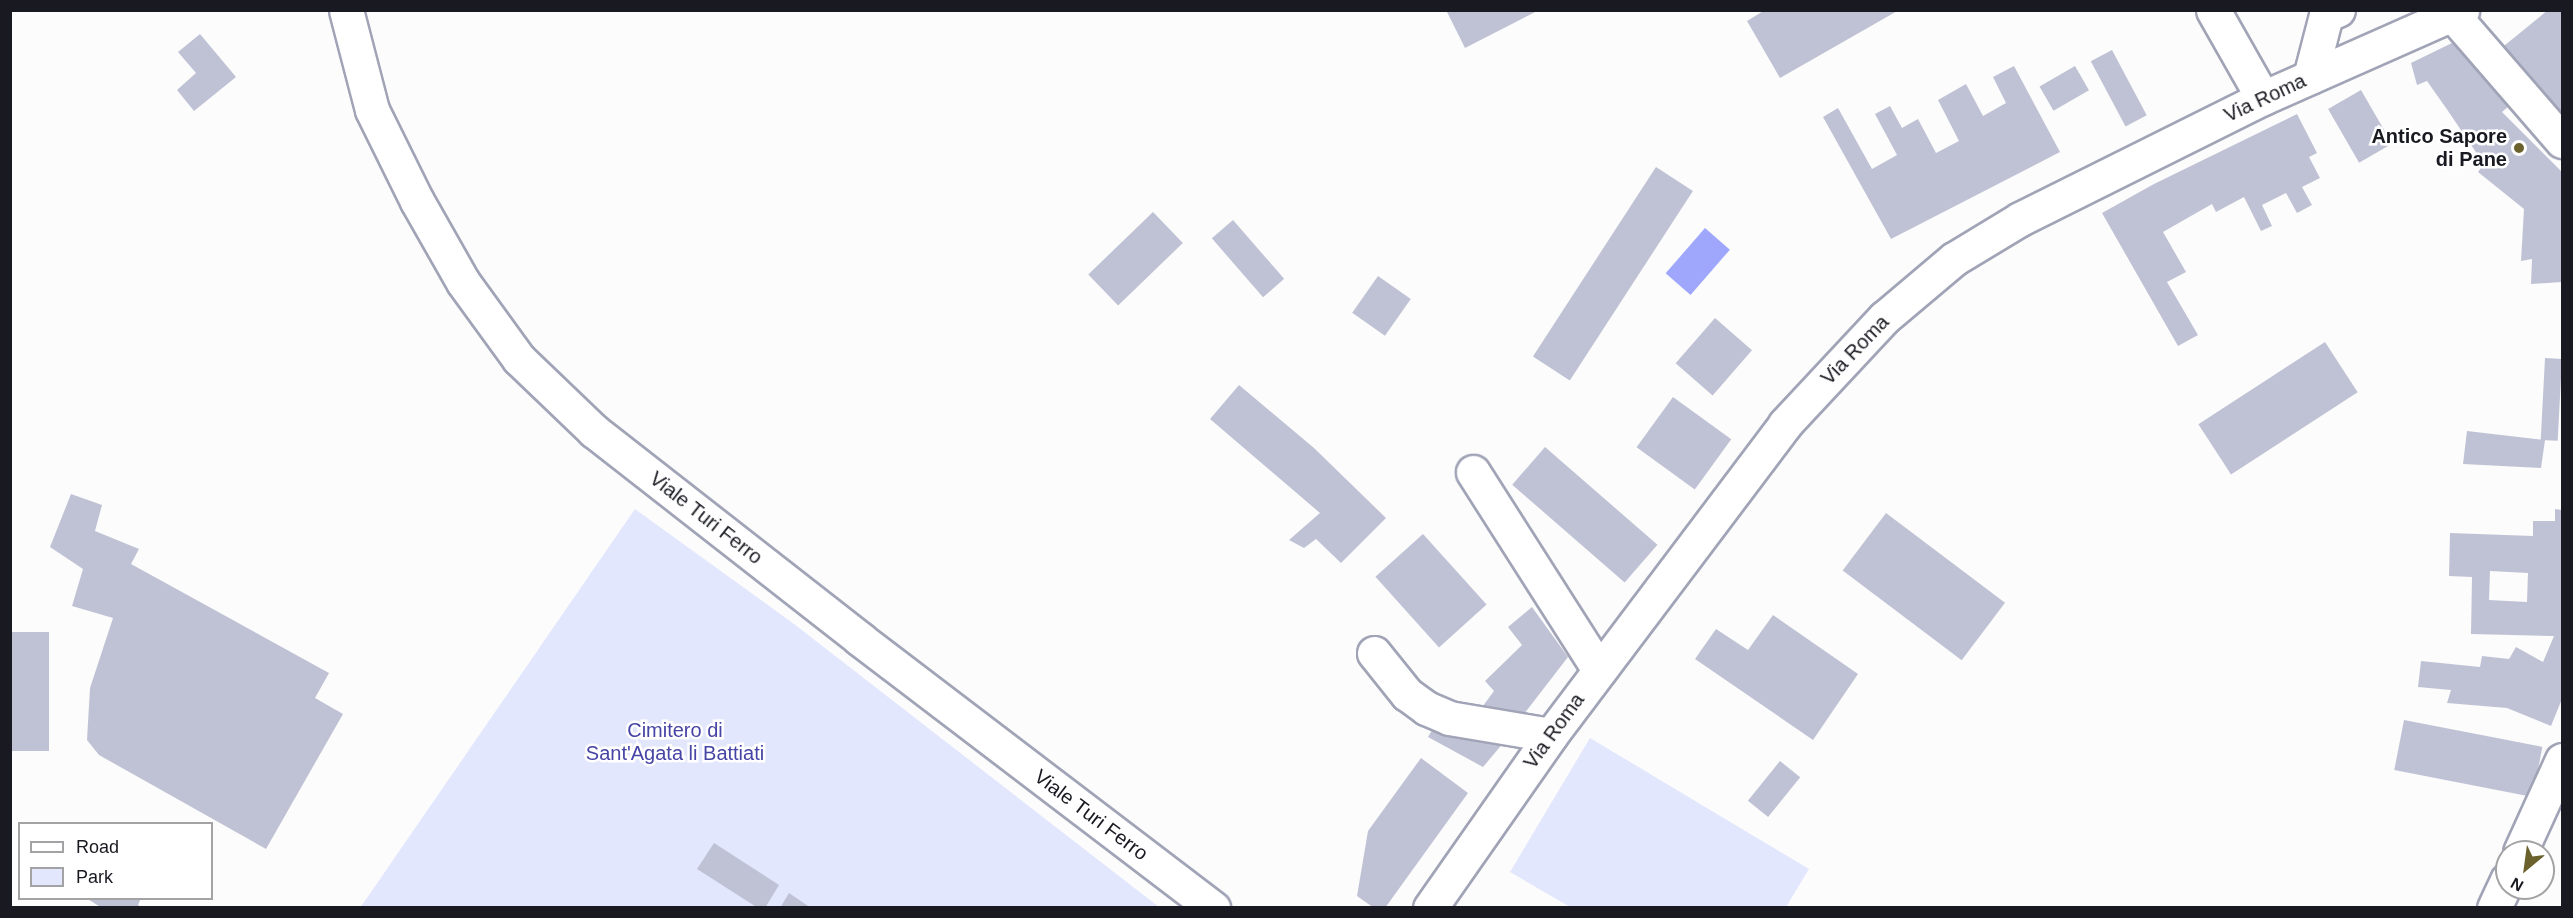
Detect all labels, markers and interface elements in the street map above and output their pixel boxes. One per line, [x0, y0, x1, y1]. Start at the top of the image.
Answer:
street label: Via Roma [2220, 69, 2310, 127]
place label: Antico Sapore di Pane [2371, 124, 2507, 171]
marker: Antico Sapore di Pane [2512, 141, 2526, 155]
street label: Via Roma [1816, 310, 1894, 390]
street label: Viale Turi Ferro [645, 466, 767, 570]
street label: Via Roma [1519, 689, 1589, 773]
park label: Cimitero di Sant'Agata li Battiati [586, 719, 764, 766]
street label: Viale Turi Ferro [1029, 764, 1153, 866]
legend [18, 822, 213, 900]
text: Road [76, 837, 119, 857]
north arrow [2495, 840, 2555, 900]
text: Park [76, 867, 113, 887]
text: N [2508, 874, 2526, 895]

